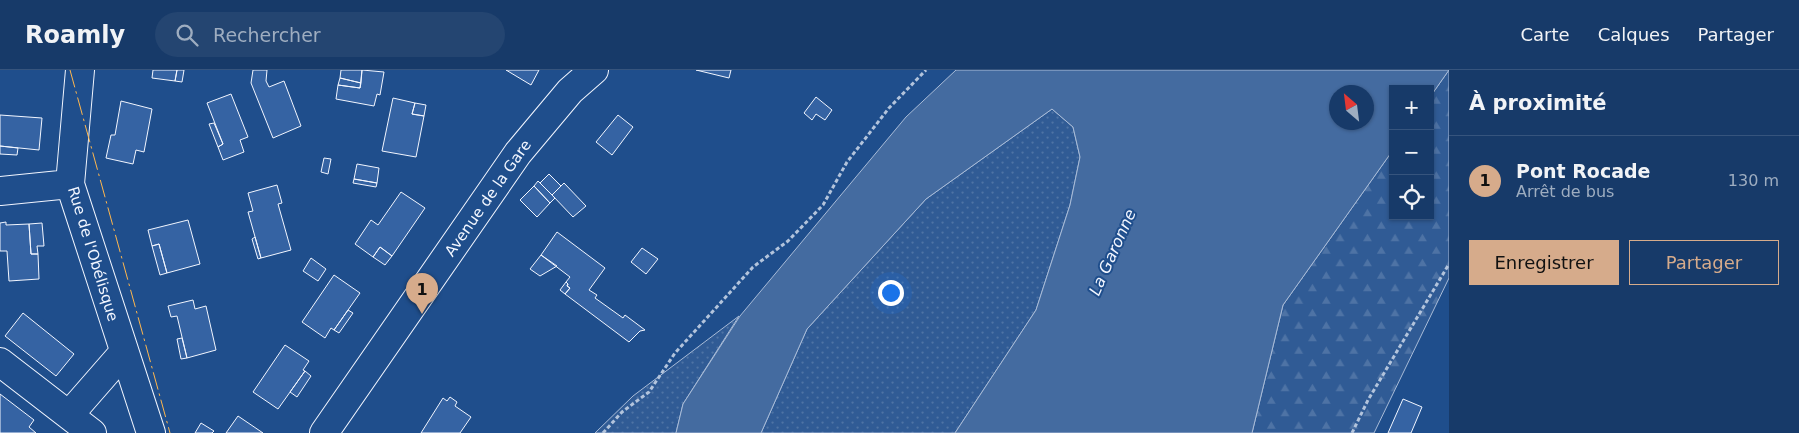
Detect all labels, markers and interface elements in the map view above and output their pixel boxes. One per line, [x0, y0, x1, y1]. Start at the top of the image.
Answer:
search box [155, 12, 505, 57]
text: Roamly [25, 21, 125, 49]
icon: search [173, 21, 201, 49]
text: Rechercher [213, 24, 321, 46]
text: Carte [1521, 24, 1570, 45]
text: Calques [1598, 24, 1670, 45]
text: Partager [1698, 24, 1774, 45]
north arrow [1329, 85, 1374, 130]
map controls [1389, 85, 1434, 220]
button: + [1389, 85, 1434, 130]
text: À proximité [1469, 91, 1606, 115]
button: − [1389, 130, 1434, 175]
street label: Avenue de la Gare [441, 136, 535, 260]
text: Pont Rocade [1516, 160, 1650, 182]
text: 1 [1479, 171, 1491, 190]
text: 130 m [1728, 171, 1779, 190]
button: locate [1389, 175, 1434, 220]
text: Arrêt de bus [1516, 182, 1614, 201]
street label: Rue de l'Obélisque [64, 184, 122, 324]
water label: La Garonne [1085, 206, 1140, 298]
button: Enregistrer [1469, 240, 1619, 285]
button: Partager [1629, 240, 1779, 285]
pin: 1 [406, 273, 438, 314]
your location [878, 280, 904, 306]

